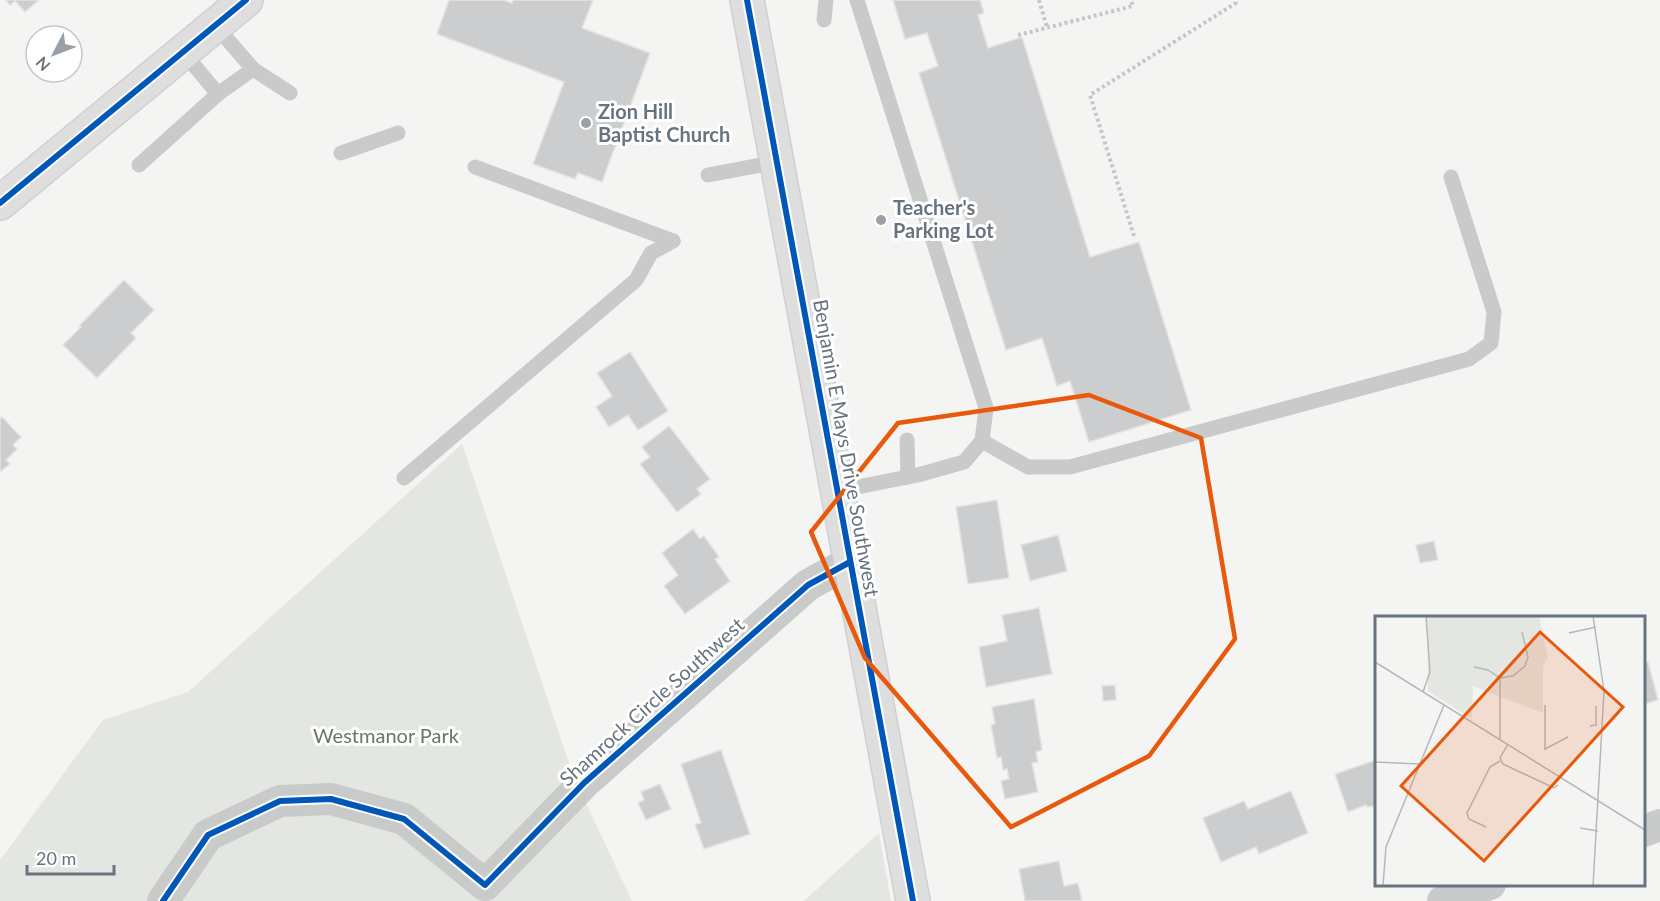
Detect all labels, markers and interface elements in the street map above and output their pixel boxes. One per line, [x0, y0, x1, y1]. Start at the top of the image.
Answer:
north arrow [24, 24, 84, 84]
text: N [31, 53, 54, 75]
place label: Zion Hill Baptist Church [598, 99, 730, 146]
marker: Zion Hill Baptist Church [579, 116, 593, 130]
place label: Teacher's Parking Lot [893, 195, 994, 242]
marker: Teacher's Parking Lot [874, 213, 888, 227]
street label: Benjamin E Mays Drive Southwest [809, 297, 885, 598]
street label: Shamrock Circle Southwest [554, 612, 748, 790]
inset map [1375, 616, 1645, 886]
park label: Westmanor Park [313, 723, 460, 747]
scale bar [27, 838, 114, 876]
text: 20 m [36, 847, 76, 869]

